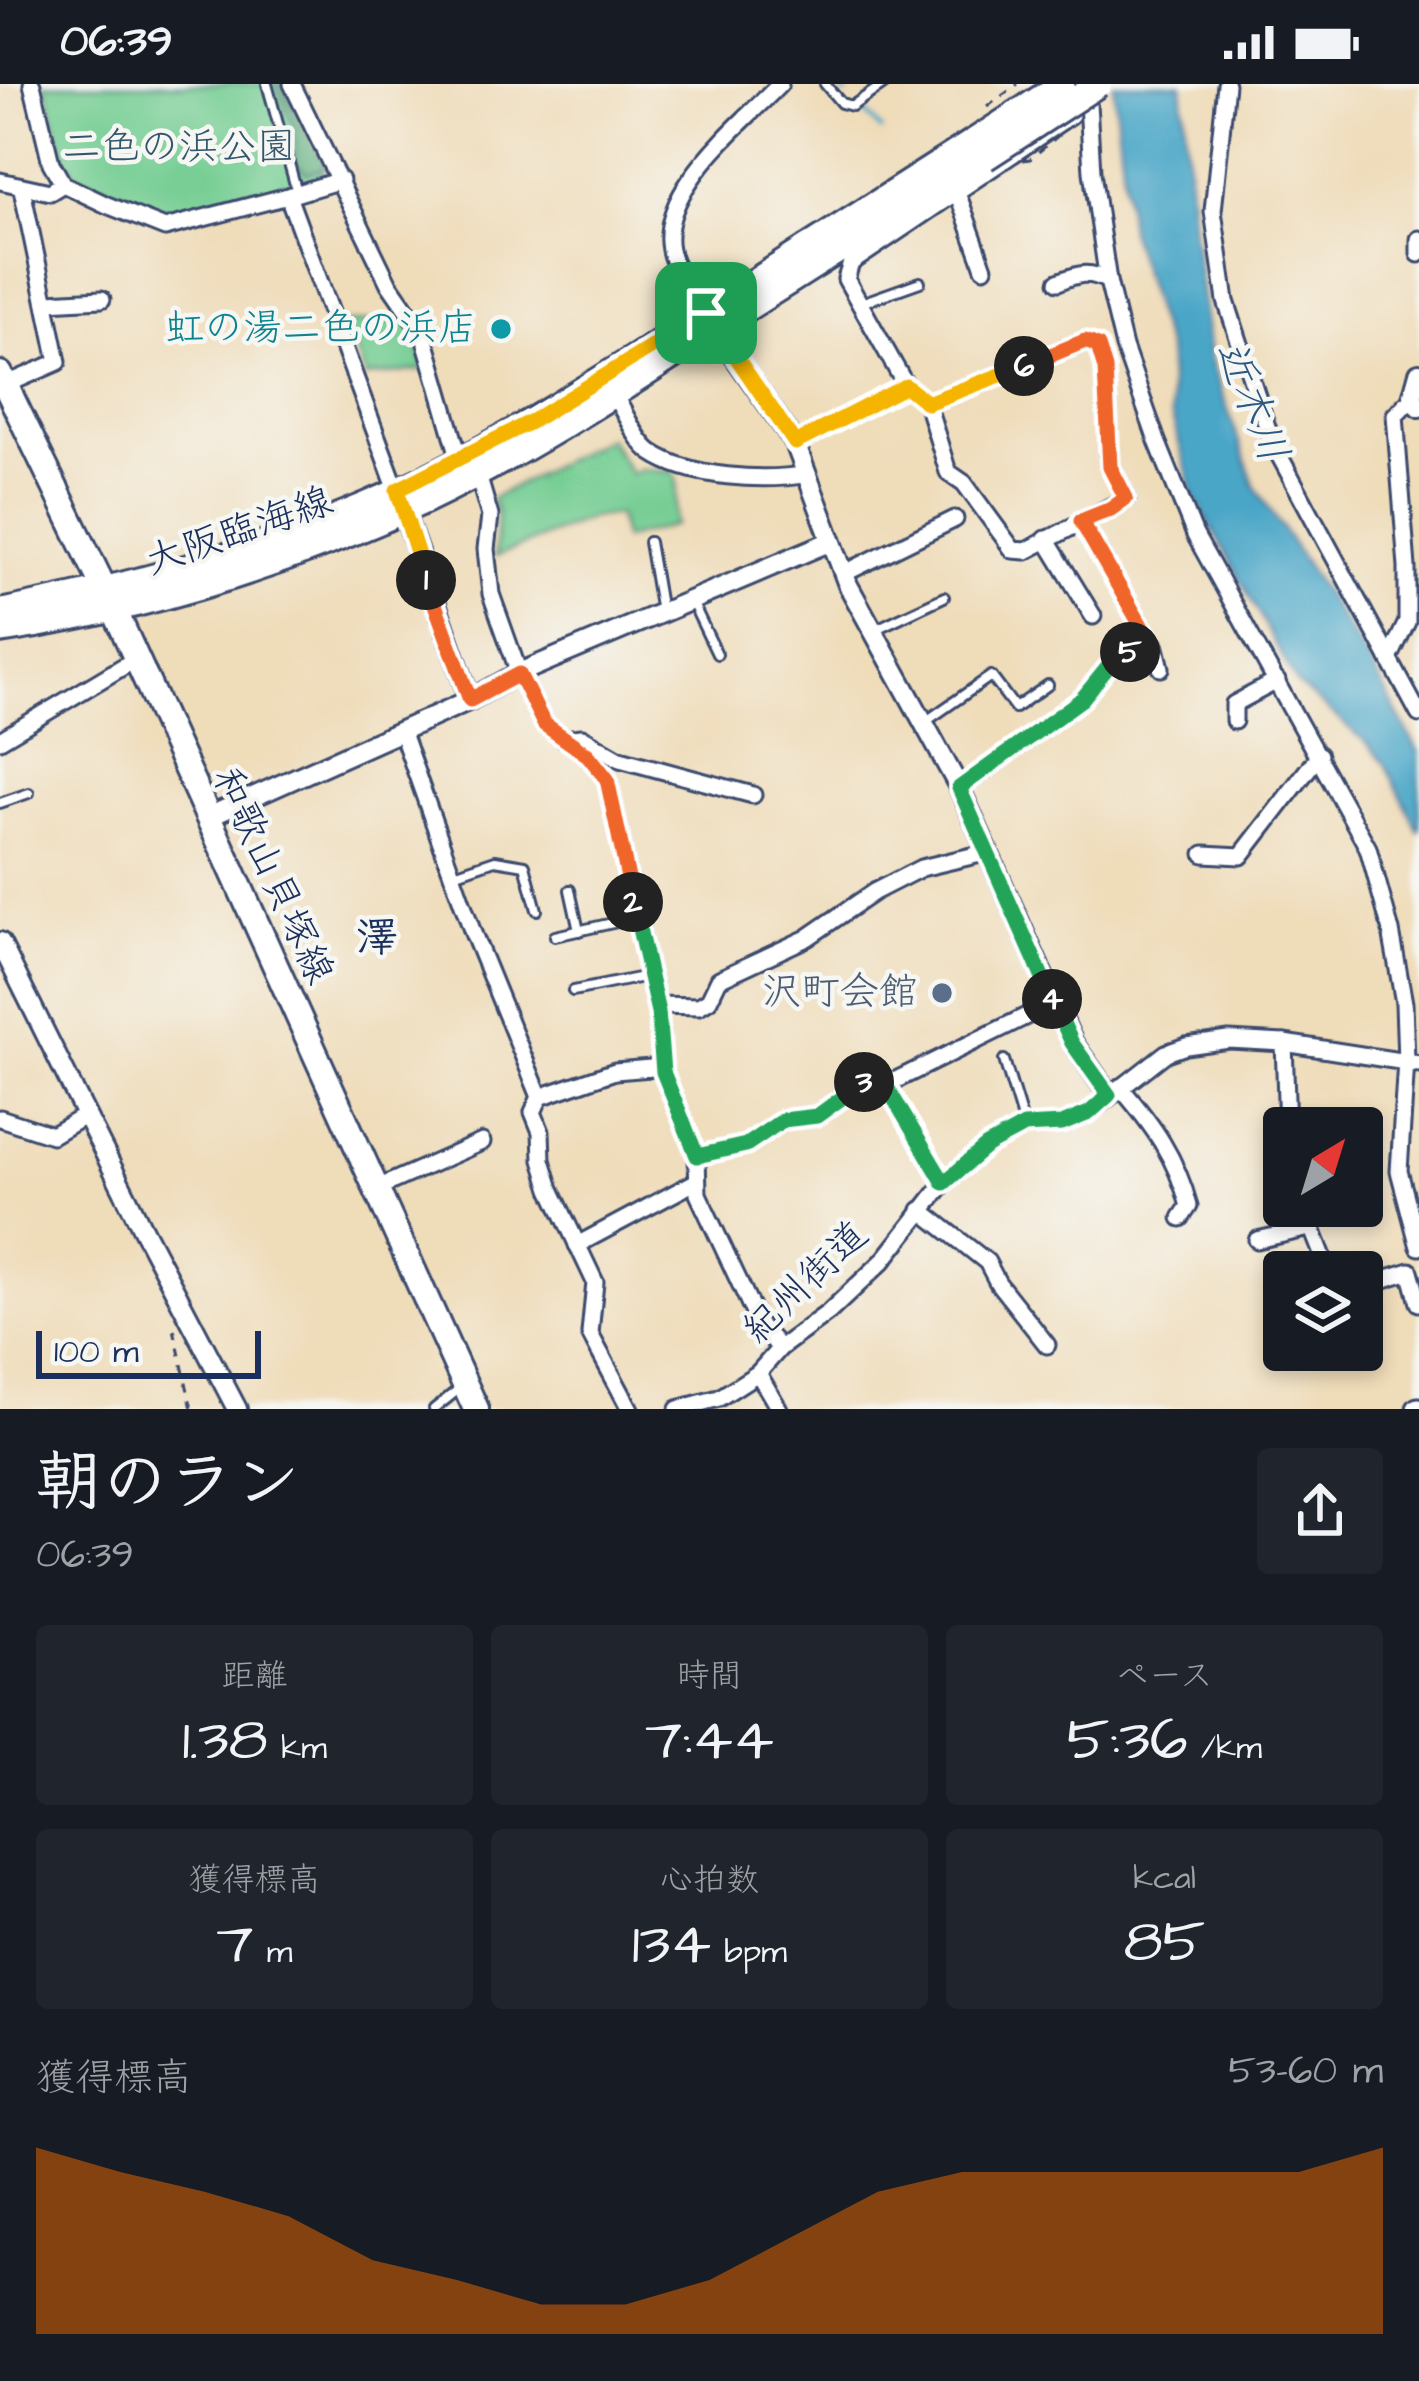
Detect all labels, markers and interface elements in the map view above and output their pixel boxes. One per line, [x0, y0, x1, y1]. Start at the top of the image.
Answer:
text: 06:39 [60, 11, 173, 73]
park label: 二色の浜公園 [62, 121, 296, 175]
pin [655, 262, 757, 364]
icon: arrive [673, 280, 739, 346]
place label: 虹の湯二色の浜店 [165, 302, 477, 356]
marker: 虹の湯二色の浜店 [488, 316, 514, 342]
water label: 近木川 [1201, 333, 1301, 471]
pin: 6 [994, 336, 1054, 396]
text: 6 [1014, 343, 1034, 389]
street label: 大阪臨海線 [138, 475, 340, 589]
pin: 1 [396, 550, 456, 610]
text: 1 [424, 557, 428, 603]
pin: 5 [1100, 622, 1160, 682]
text: 5 [1118, 629, 1142, 675]
street label: 和歌山貝塚線 [198, 759, 346, 993]
pin: 2 [603, 872, 663, 932]
text: 2 [624, 879, 642, 925]
district label: 澤 [356, 910, 398, 968]
place label: 沢町会館 [762, 966, 918, 1020]
pin: 4 [1022, 969, 1082, 1029]
text: 4 [1041, 976, 1063, 1022]
marker: 沢町会館 [929, 980, 955, 1006]
pin: 3 [834, 1052, 894, 1112]
text: 3 [856, 1059, 872, 1105]
north arrow [1263, 1107, 1383, 1227]
map controls [1263, 1107, 1383, 1371]
street label: 紀州街道 [731, 1209, 881, 1357]
button: layers [1263, 1251, 1383, 1371]
scale bar [36, 1325, 261, 1378]
text: 100 m [54, 1329, 139, 1375]
text: 朝のラン [36, 1438, 300, 1530]
button: share [1257, 1448, 1383, 1574]
text: 06:39 [36, 1529, 134, 1583]
text: 距離 [222, 1653, 288, 1699]
text: 時間 [677, 1653, 743, 1699]
text: ペース [1116, 1653, 1213, 1699]
text: 1.38 [182, 1699, 268, 1782]
text: 7:44 [645, 1699, 774, 1782]
text: 5:36 [1067, 1699, 1188, 1782]
text: km [268, 1725, 327, 1771]
text: /km [1188, 1725, 1262, 1771]
text: kcal [1133, 1855, 1196, 1901]
text: 獲得標高 [189, 1857, 321, 1903]
text: 心拍数 [660, 1857, 759, 1903]
text: 85 [1124, 1901, 1205, 1984]
text: 7 [217, 1903, 254, 1986]
text: 134 [632, 1903, 711, 1986]
text: m [254, 1929, 292, 1975]
text: bpm [711, 1929, 787, 1975]
text: 53–60 m [1228, 2045, 1383, 2099]
text: 獲得標高 [36, 2052, 192, 2106]

